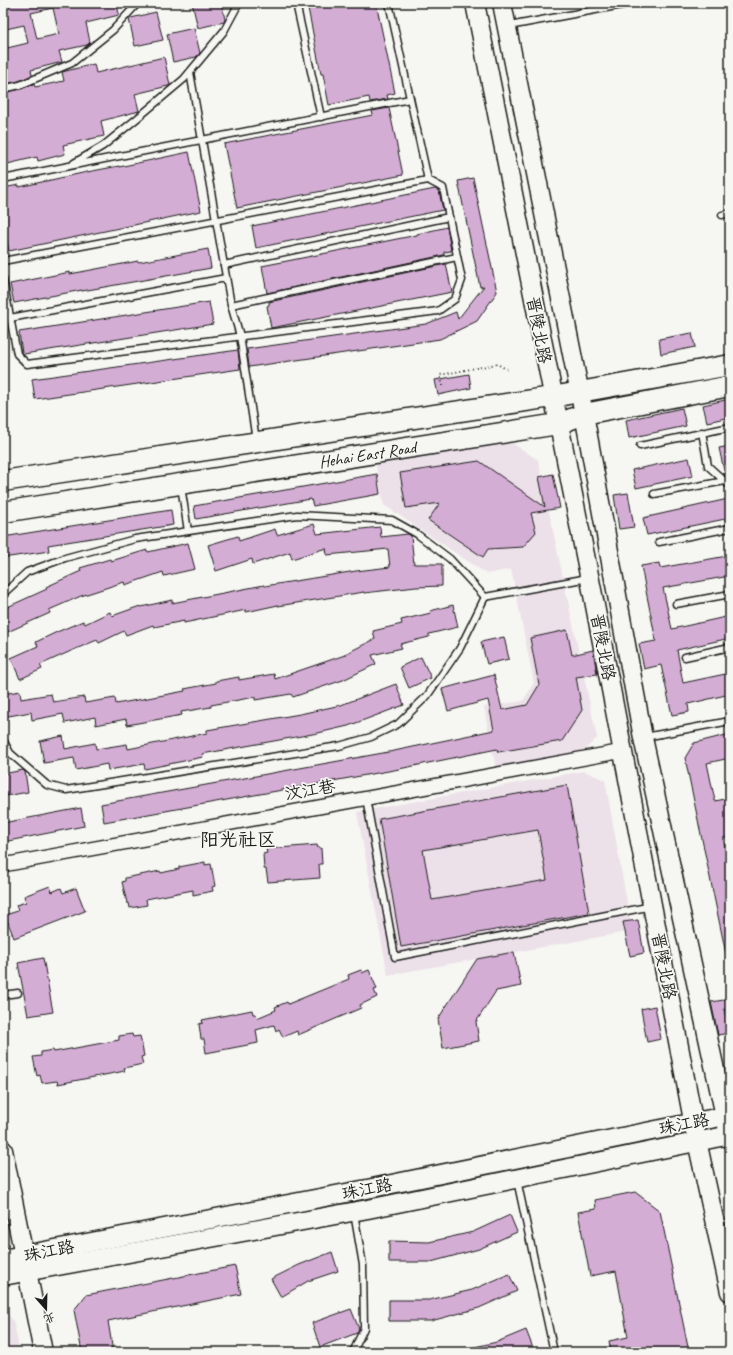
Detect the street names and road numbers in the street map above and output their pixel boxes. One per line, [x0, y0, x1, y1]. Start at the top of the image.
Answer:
street label: 晋陵北路 [522, 295, 556, 365]
street label: Hehai East Road [318, 436, 420, 472]
street label: 晋陵北路 [586, 612, 620, 682]
street label: 汶江巷 [283, 775, 338, 805]
street label: 晋陵北路 [647, 931, 681, 1001]
street label: 珠江路 [657, 1109, 711, 1139]
street label: 珠江路 [340, 1174, 394, 1204]
street label: 珠江路 [22, 1236, 76, 1266]

